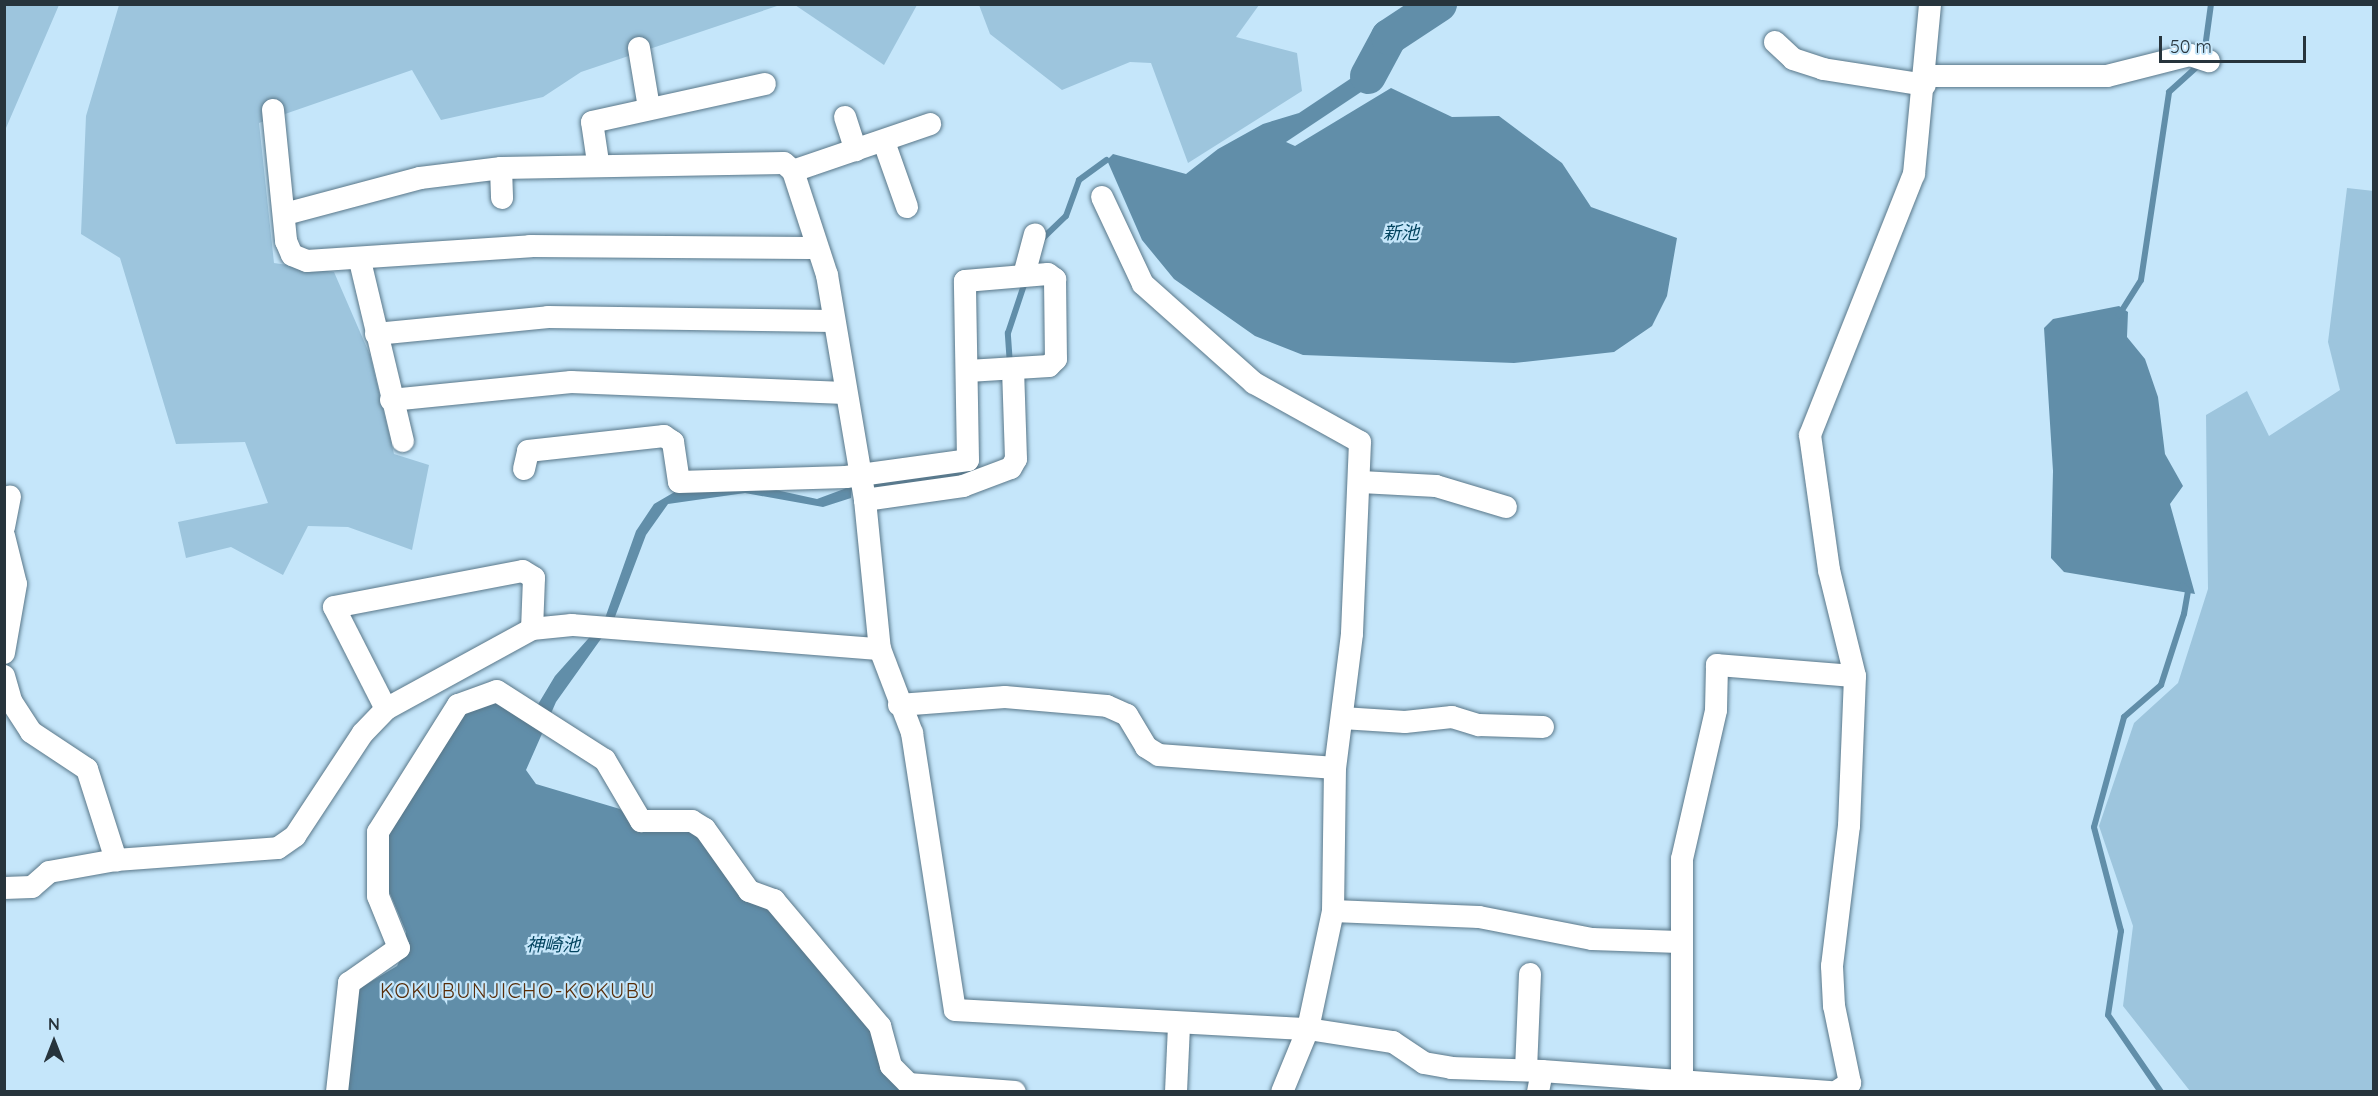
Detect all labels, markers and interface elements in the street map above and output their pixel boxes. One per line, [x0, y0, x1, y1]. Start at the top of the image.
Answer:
scale bar [2162, 24, 2309, 62]
text: 50 m [2170, 35, 2212, 58]
water label: 新池 [1383, 222, 1419, 244]
water label: 神崎池 [526, 934, 580, 956]
district label: KOKUBUNJICHO-KOKUBU [380, 978, 656, 1002]
north arrow [24, 1012, 84, 1072]
text: N [48, 1014, 60, 1034]

